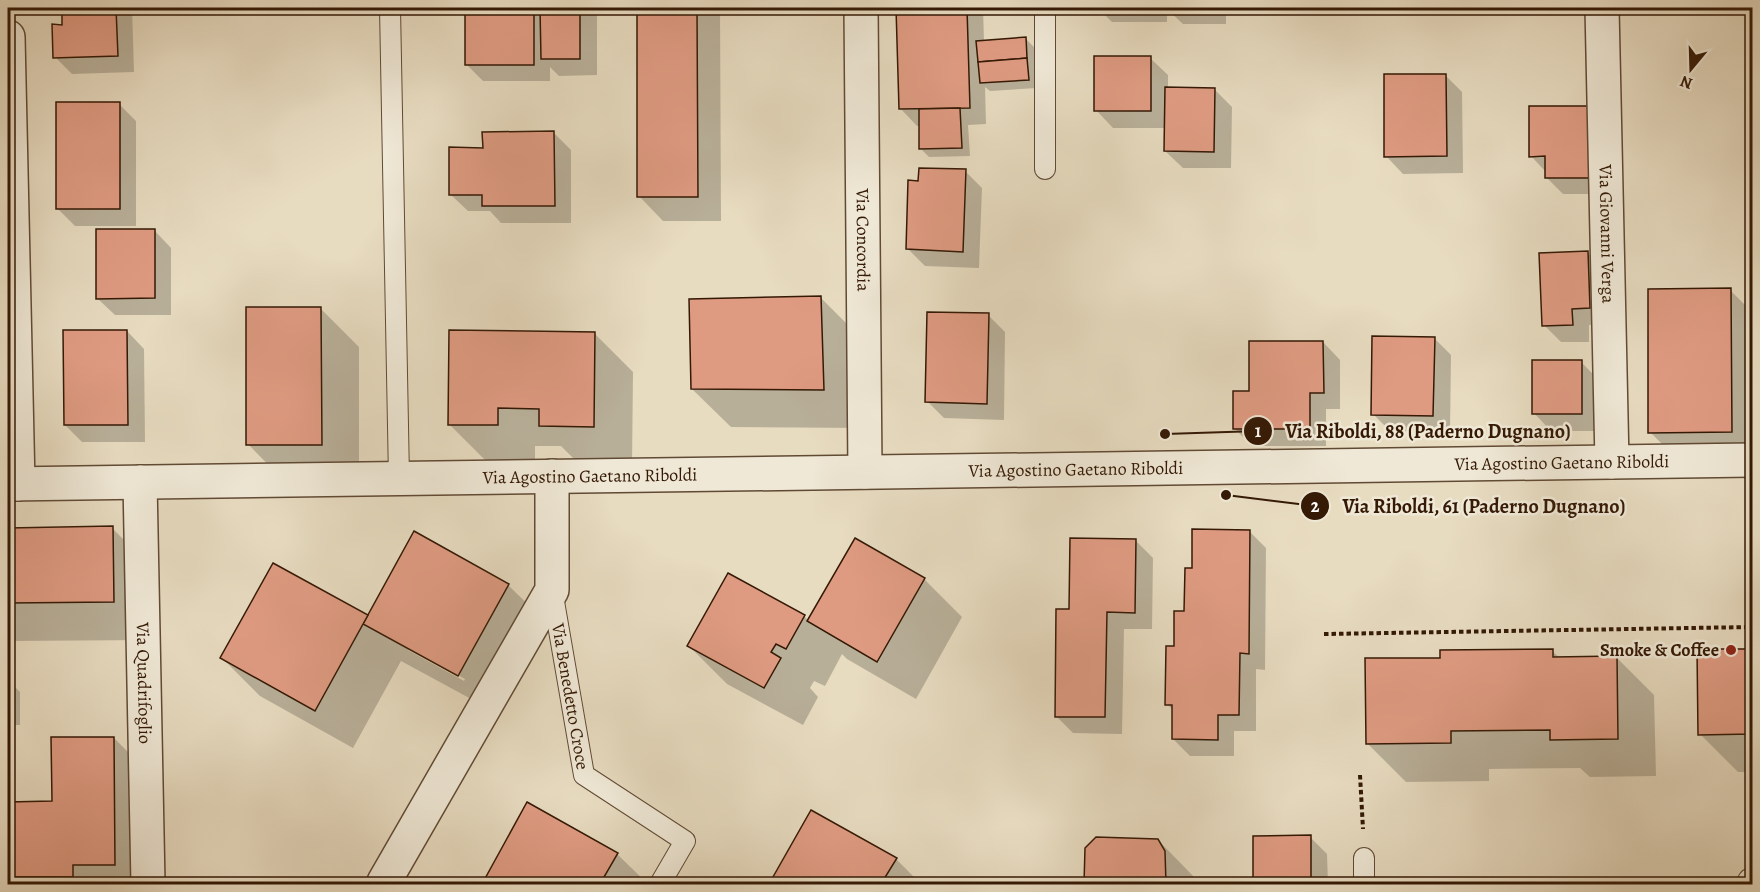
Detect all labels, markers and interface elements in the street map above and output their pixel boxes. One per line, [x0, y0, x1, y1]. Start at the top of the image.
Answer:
north arrow [1661, 39, 1721, 99]
text: N [1677, 70, 1696, 95]
street label: Via Giovanni Verga [1593, 163, 1621, 304]
street label: Via Concordia [851, 187, 875, 292]
callout: Via Riboldi, 88 (Paderno Dugnano) [1243, 412, 1583, 450]
text: Via Riboldi, 88 (Paderno Dugnano) [1284, 418, 1571, 445]
text: 1 [1255, 419, 1262, 443]
street label: Via Agostino Gaetano Riboldi [1453, 449, 1669, 476]
street label: Via Agostino Gaetano Riboldi [967, 456, 1183, 483]
street label: Via Agostino Gaetano Riboldi [481, 463, 697, 489]
callout: Via Riboldi, 61 (Paderno Dugnano) [1300, 487, 1638, 525]
text: Via Riboldi, 61 (Paderno Dugnano) [1342, 493, 1625, 520]
text: 2 [1311, 494, 1320, 518]
street label: Via Benedetto Croce [546, 620, 595, 771]
street label: Via Quadrifoglio [131, 621, 157, 744]
place label: Smoke & Coffee [1600, 638, 1719, 662]
marker: Smoke & Coffee [1724, 643, 1738, 657]

